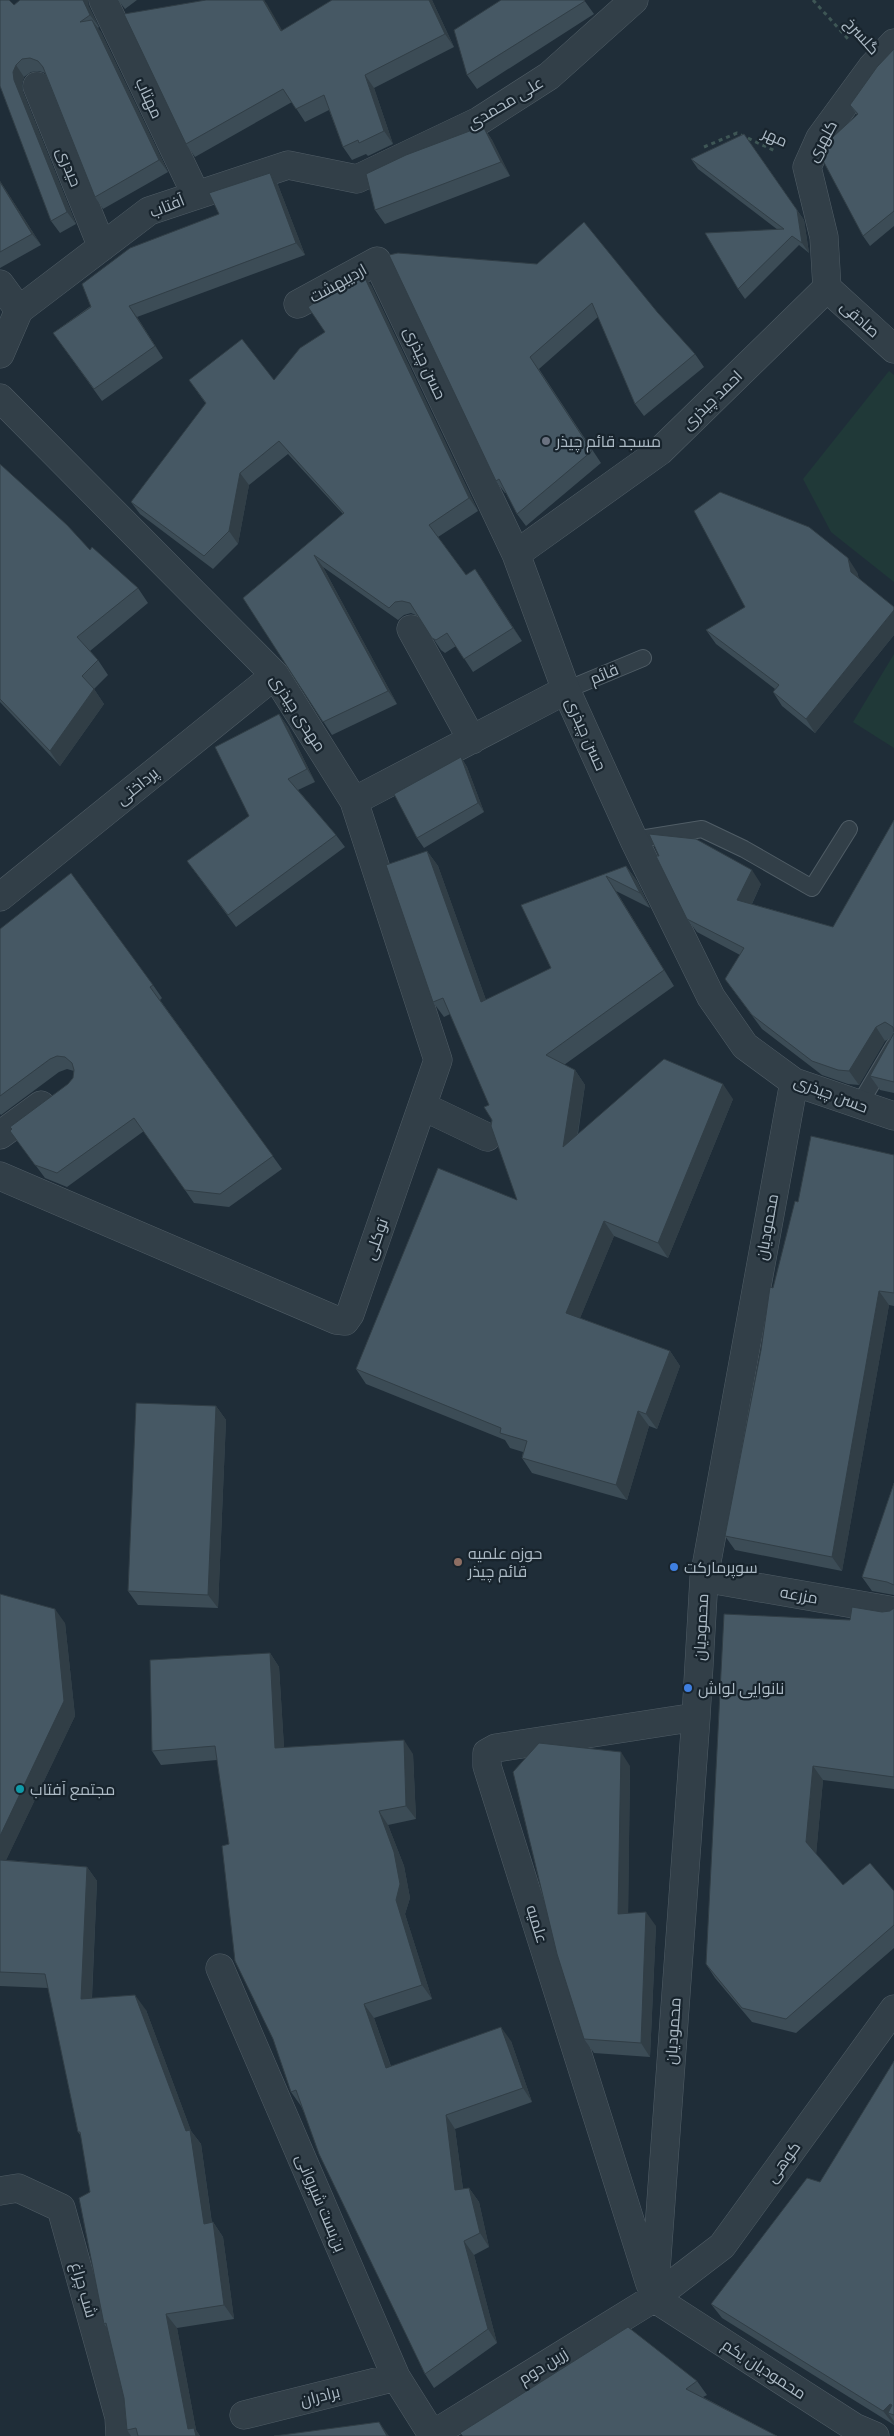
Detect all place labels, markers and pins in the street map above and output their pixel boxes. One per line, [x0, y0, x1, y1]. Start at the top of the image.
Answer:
place label: مسجد قائم چیذر [555, 432, 661, 453]
marker: مسجد قائم چیذر [540, 435, 552, 447]
place label: حوزه علمیه قائم چیذر [467, 1544, 542, 1583]
marker: حوزه علمیه قائم چیذر [452, 1556, 464, 1568]
place label: سوپرمارکت [684, 1558, 758, 1579]
marker: سوپرمارکت [668, 1561, 680, 1573]
place label: نانوایی لواش [698, 1679, 784, 1699]
marker: نانوایی لواش [682, 1682, 694, 1694]
place label: مجتمع آفتاب [30, 1780, 115, 1801]
marker: مجتمع آفتاب [14, 1783, 26, 1795]

